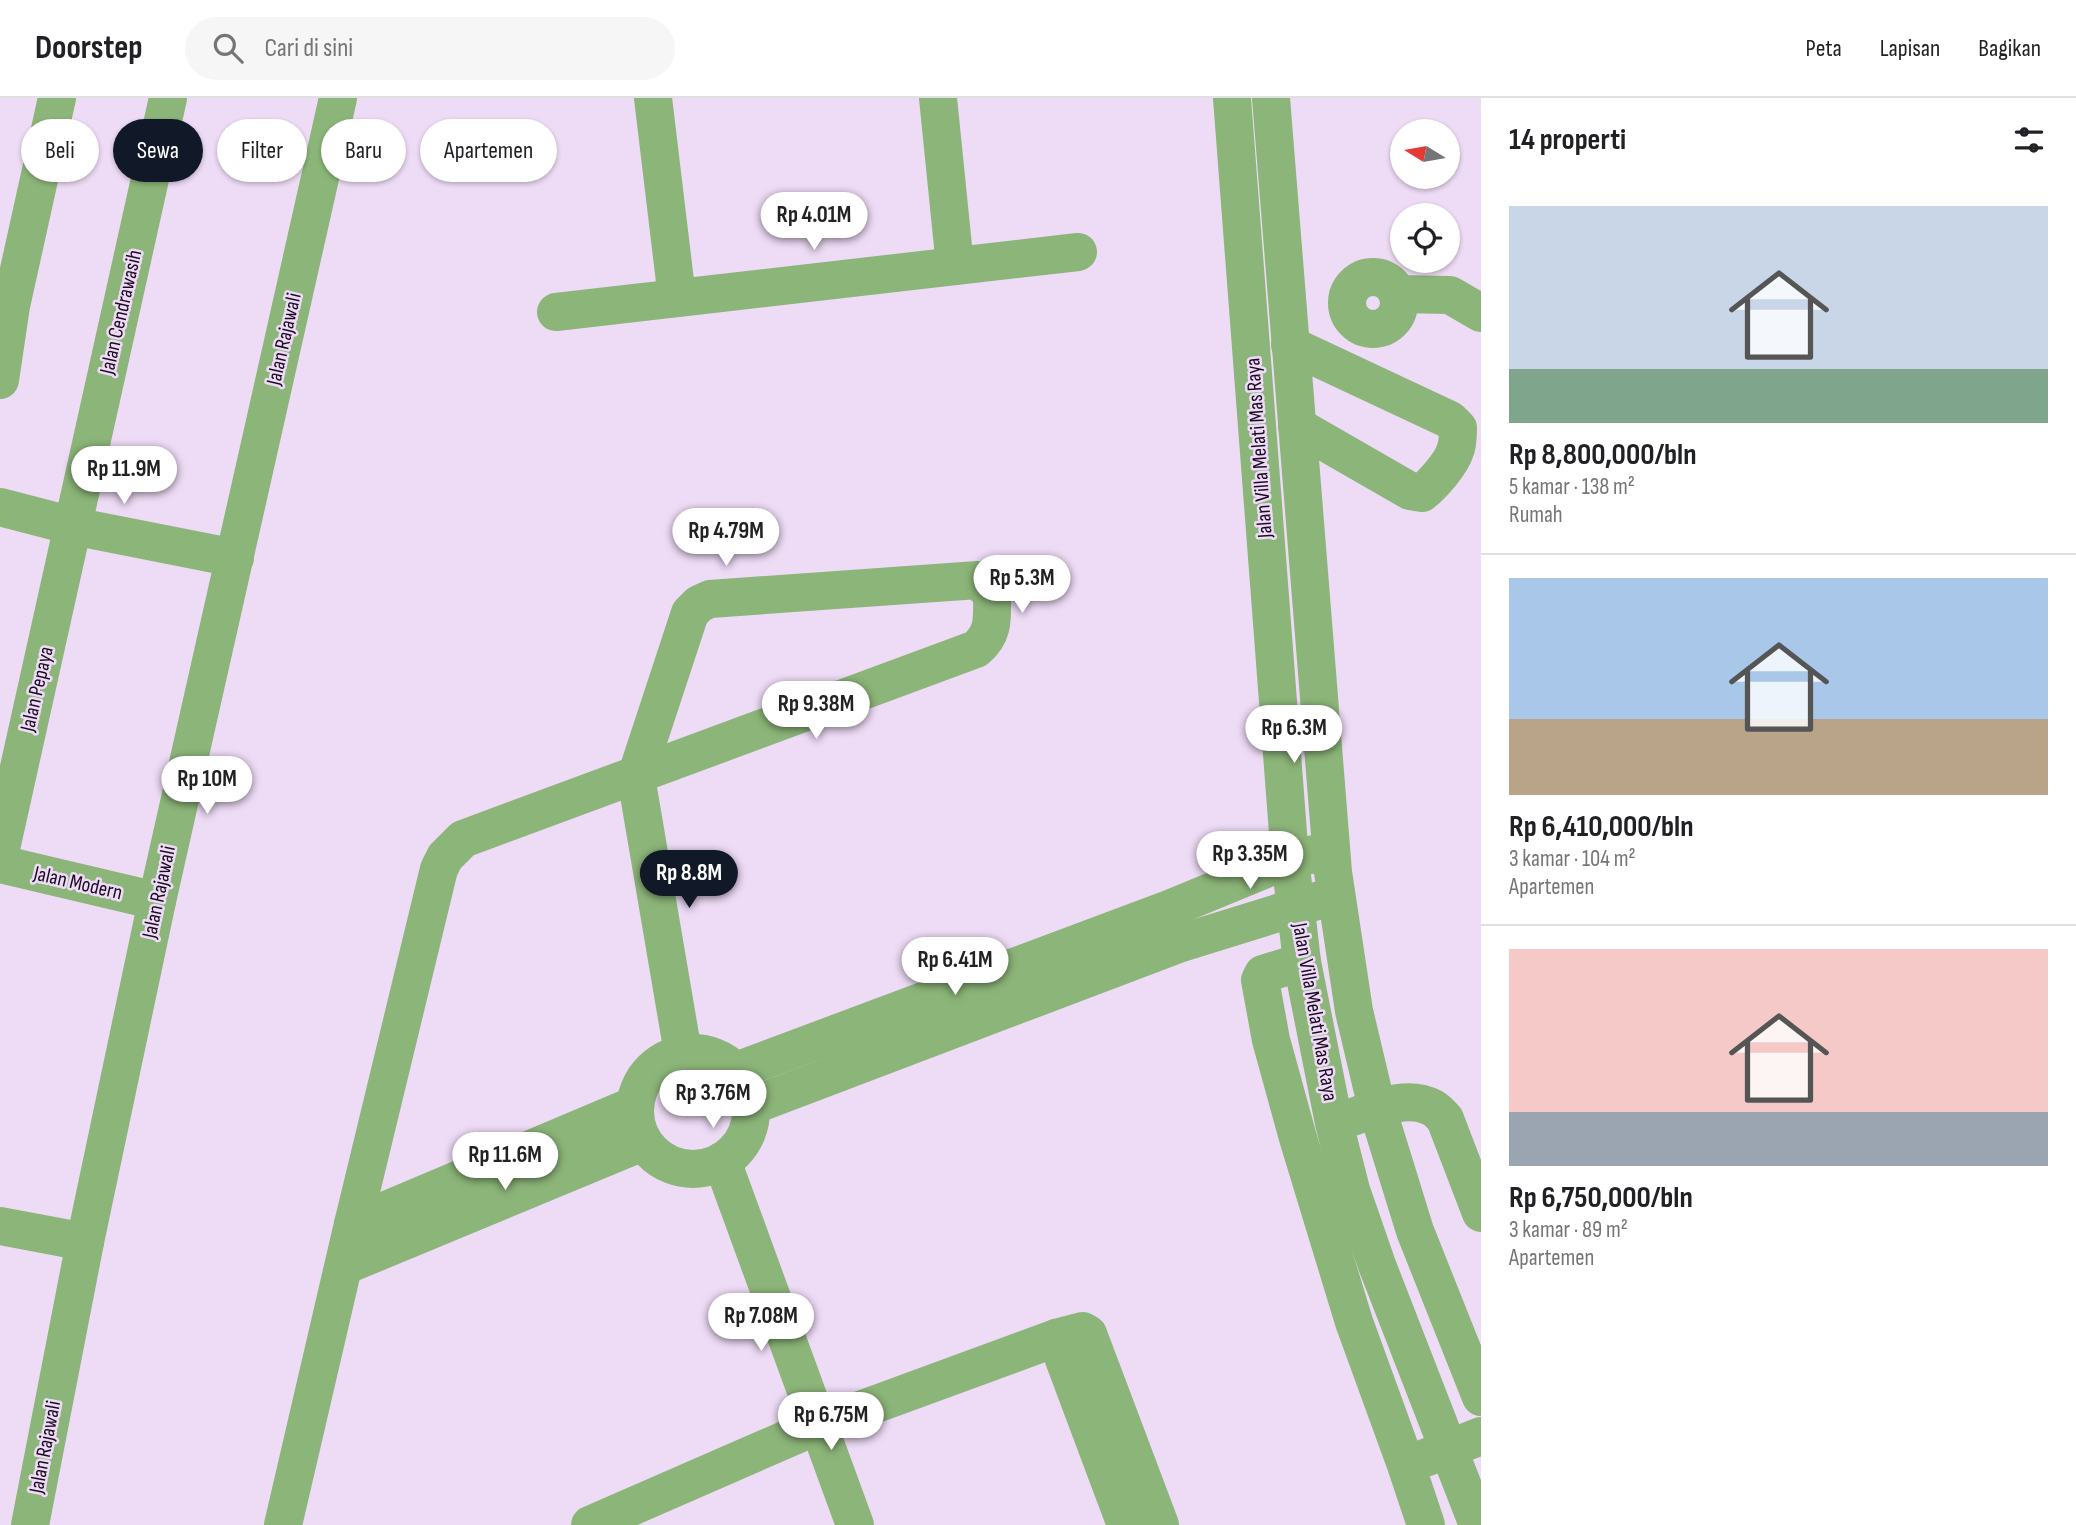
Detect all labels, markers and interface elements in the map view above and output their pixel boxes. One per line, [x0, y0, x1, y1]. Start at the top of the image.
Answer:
search box [185, 17, 675, 80]
text: Doorstep [35, 28, 143, 68]
icon: search [209, 29, 247, 67]
text: Cari di sini [265, 33, 353, 64]
text: Peta [1806, 34, 1842, 63]
text: Lapisan [1880, 34, 1940, 63]
text: Bagikan [1978, 34, 2041, 63]
chip: Beli [21, 119, 99, 182]
chip: Sewa [113, 119, 203, 182]
chip: Filter [217, 119, 307, 182]
chip: Baru [321, 119, 406, 182]
chip: Apartemen [420, 119, 557, 182]
north arrow [1390, 119, 1460, 189]
map controls [1390, 119, 1460, 273]
icon: filters [2010, 121, 2048, 159]
text: 14 properti [1509, 122, 1626, 158]
pin: Rp 4.01M [742, 192, 886, 252]
text: Rp 4.01M [777, 201, 851, 229]
button: locate [1390, 203, 1460, 273]
street label: Jalan Cendrawasih [94, 248, 147, 377]
icon: home [1716, 252, 1842, 378]
street label: Jalan Rajawali [261, 290, 307, 388]
street label: Jalan Villa Melati Mas Raya [1240, 357, 1278, 540]
text: Rp 8,800,000/bln [1509, 437, 1697, 473]
pin: Rp 11.9M [52, 446, 196, 506]
text: Rp 11.9M [87, 455, 161, 483]
text: 5 kamar · 138 m² [1509, 473, 1635, 501]
text: Rumah [1509, 501, 1563, 529]
pin: Rp 4.79M [654, 508, 798, 568]
text: Rp 4.79M [688, 517, 764, 545]
pin: Rp 5.3M [957, 556, 1087, 615]
text: Rp 5.3M [990, 564, 1055, 592]
icon: home [1716, 624, 1842, 750]
street label: Jalan Pepaya [15, 644, 59, 735]
pin: Rp 9.38M [744, 682, 888, 741]
text: Rp 9.38M [778, 690, 854, 718]
pin: Rp 6.3M [1229, 706, 1359, 765]
text: Rp 6.3M [1261, 714, 1327, 742]
pin: Rp 10M [150, 756, 264, 816]
text: Rp 10M [177, 765, 237, 793]
text: Rp 6,410,000/bln [1509, 809, 1694, 845]
pin: Rp 3.35M [1178, 832, 1322, 891]
text: Rp 3.35M [1212, 840, 1288, 868]
street label: Jalan Rajawali [137, 844, 181, 941]
text: 3 kamar · 104 m² [1509, 845, 1636, 873]
pin: Rp 8.8M [624, 850, 754, 910]
text: Rp 8.8M [656, 859, 722, 887]
street label: Jalan Modern [30, 860, 125, 905]
text: Apartemen [1509, 873, 1594, 901]
street label: Jalan Villa Melati Mas Raya [1287, 920, 1343, 1103]
pin: Rp 6.41M [883, 937, 1027, 997]
text: Rp 6.41M [918, 946, 992, 974]
icon: home [1716, 995, 1842, 1121]
pin: Rp 3.76M [641, 1070, 785, 1130]
text: Rp 3.76M [676, 1079, 750, 1107]
pin: Rp 11.6M [433, 1132, 577, 1192]
text: Rp 11.6M [468, 1141, 542, 1169]
text: Rp 6,750,000/bln [1509, 1180, 1693, 1216]
text: 3 kamar · 89 m² [1509, 1216, 1628, 1244]
text: Apartemen [1509, 1244, 1594, 1272]
pin: Rp 7.08M [689, 1294, 833, 1353]
text: Rp 7.08M [724, 1302, 798, 1330]
pin: Rp 6.75M [759, 1392, 903, 1452]
street label: Jalan Rajawali [24, 1399, 66, 1496]
text: Rp 6.75M [794, 1401, 868, 1429]

